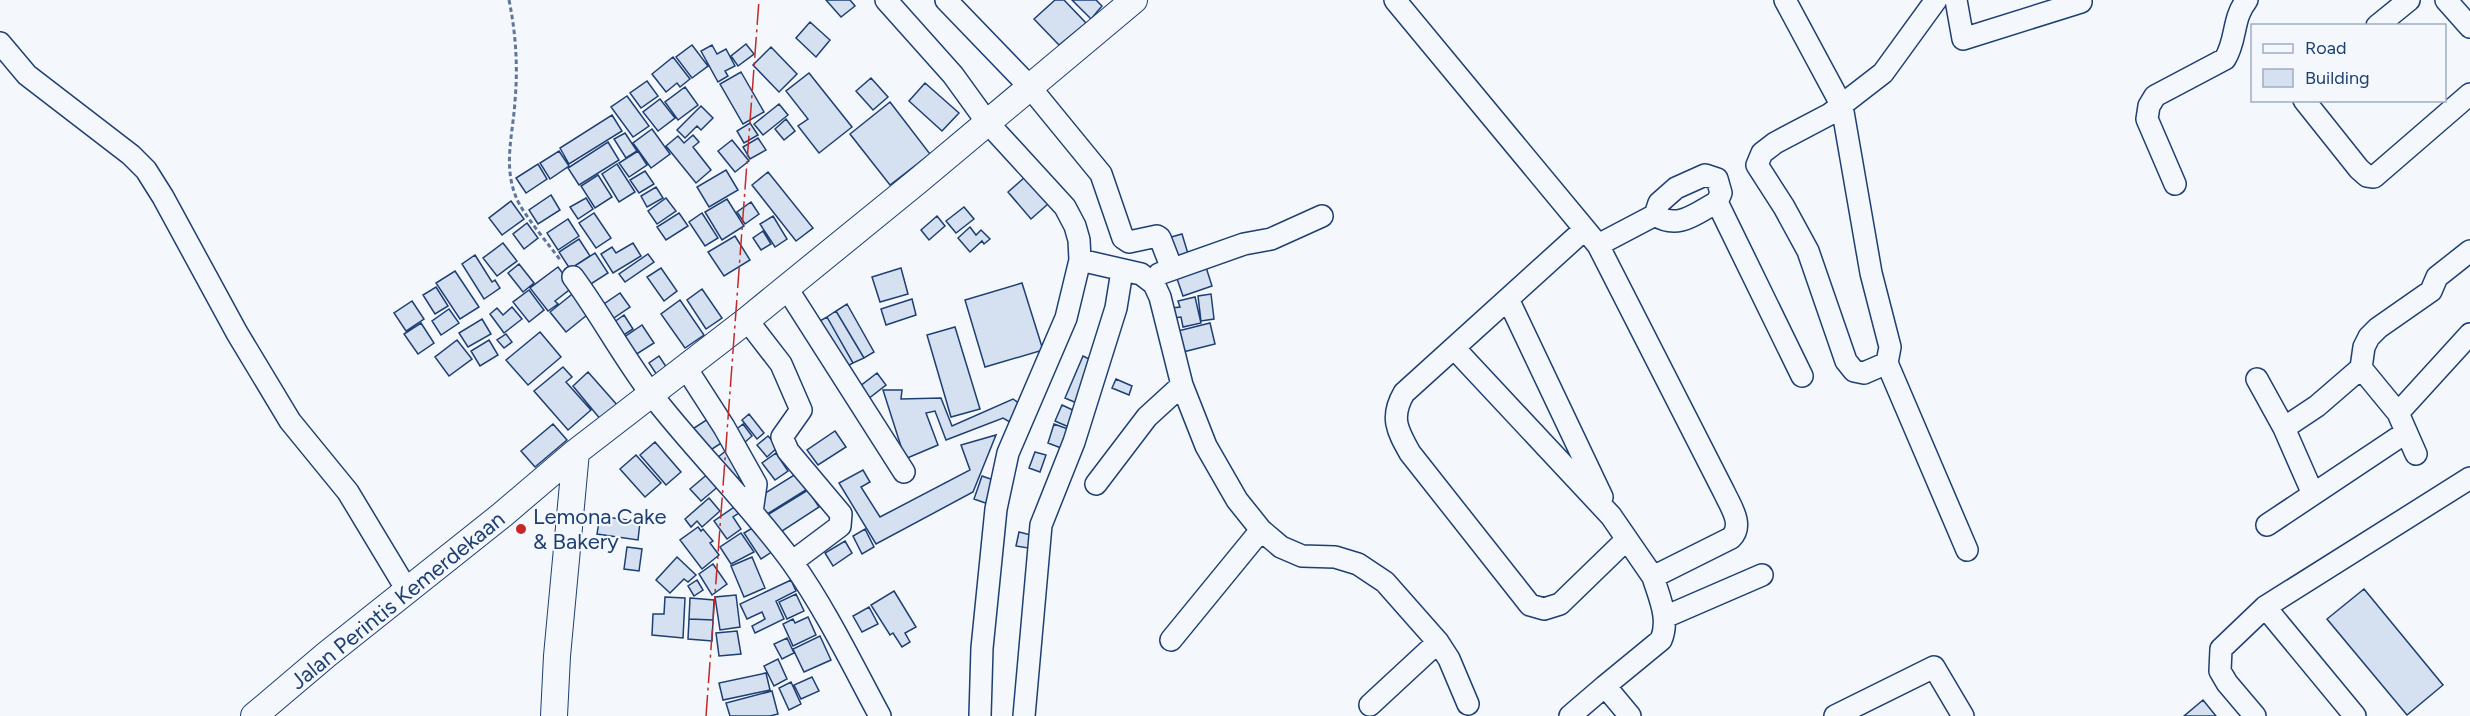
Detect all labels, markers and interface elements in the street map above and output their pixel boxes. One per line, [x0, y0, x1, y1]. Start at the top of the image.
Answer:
legend [2251, 24, 2446, 102]
text: Road [2305, 37, 2346, 59]
text: Building [2305, 67, 2370, 89]
place label: Lemona Cake & Bakery [533, 503, 666, 555]
street label: Jalan Perintis Kemerdekaan [285, 505, 510, 695]
marker: Lemona Cake & Bakery [514, 522, 528, 536]

